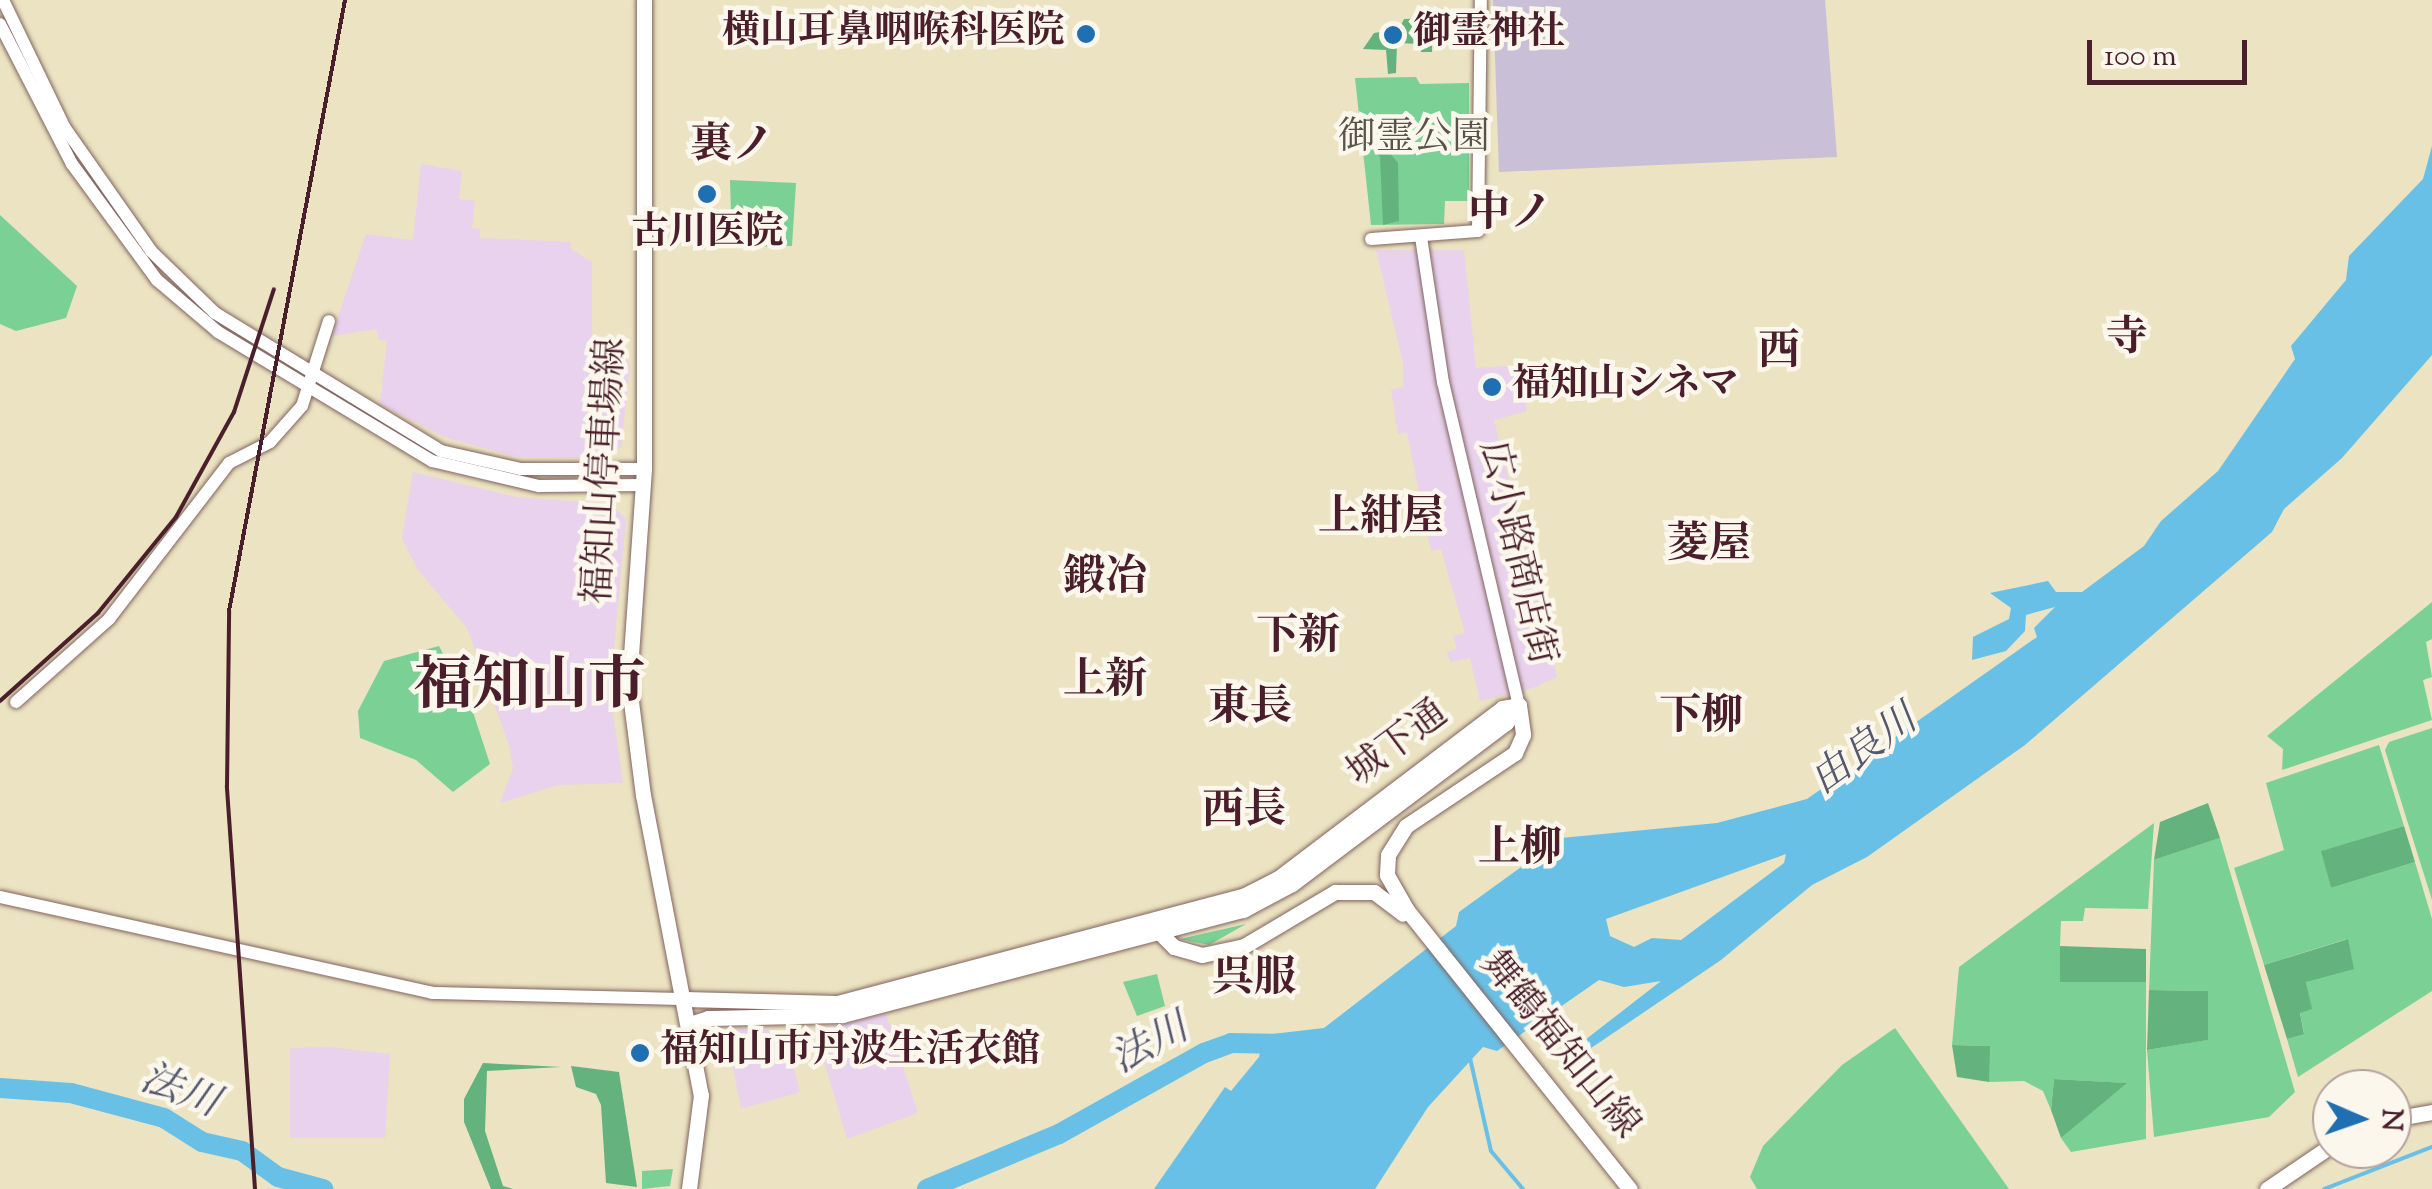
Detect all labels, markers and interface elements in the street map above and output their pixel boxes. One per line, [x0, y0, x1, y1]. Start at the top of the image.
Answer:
place label: 横山耳鼻咽喉科医院 [722, 11, 1064, 57]
place label: 御霊神社 [1413, 12, 1565, 58]
scale bar [2092, 20, 2252, 82]
marker: 横山耳鼻咽喉科医院 [1073, 21, 1099, 47]
marker: 御霊神社 [1382, 24, 1404, 46]
text: 100 m [2104, 36, 2177, 79]
park label: 御霊公園 [1338, 117, 1490, 163]
district label: 裏ノ [690, 122, 774, 172]
marker: 古川医院 [694, 181, 720, 207]
district label: 中ノ [1468, 190, 1552, 240]
place label: 古川医院 [631, 212, 783, 258]
district label: 寺 [2106, 315, 2148, 365]
district label: 西 [1758, 328, 1800, 378]
street label: 福知山停車場線 [577, 337, 637, 605]
place label: 福知山シネマ [1512, 364, 1740, 410]
marker: 福知山シネマ [1481, 376, 1503, 398]
street label: 広小路商店街 [1467, 437, 1563, 669]
district label: 上紺屋 [1318, 494, 1444, 544]
district label: 菱屋 [1667, 521, 1751, 571]
district label: 鍛冶 [1063, 554, 1147, 604]
district label: 下新 [1256, 613, 1340, 663]
district label: 福知山市 [414, 654, 646, 724]
district label: 上新 [1063, 657, 1147, 707]
district label: 東長 [1208, 684, 1292, 734]
street label: 城下通 [1340, 692, 1458, 798]
district label: 下柳 [1659, 693, 1743, 743]
water label: 由良川 [1802, 697, 1928, 807]
district label: 西長 [1202, 787, 1286, 837]
district label: 上柳 [1478, 825, 1562, 875]
street label: 舞鶴福知山線 [1469, 943, 1647, 1149]
district label: 呉服 [1212, 955, 1296, 1005]
water label: 法川 [1104, 1006, 1198, 1086]
place label: 福知山市丹波生活衣館 [660, 1030, 1040, 1076]
marker: 福知山市丹波生活衣館 [629, 1042, 651, 1064]
water label: 法川 [133, 1056, 225, 1130]
north arrow [2312, 1069, 2412, 1169]
text: N [2370, 1108, 2410, 1132]

